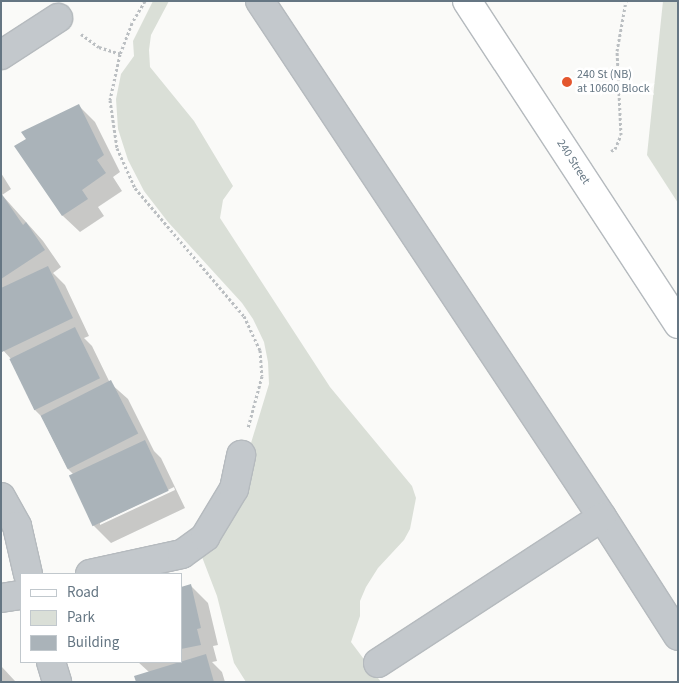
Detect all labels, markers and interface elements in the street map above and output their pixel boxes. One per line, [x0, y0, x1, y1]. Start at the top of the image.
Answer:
place label: 240 St (NB) at 10600 Block [577, 68, 650, 96]
marker: 240 St (NB) at 10600 Block [561, 76, 573, 88]
street label: 240 Street [553, 137, 593, 187]
legend [20, 573, 182, 663]
text: Road [67, 582, 99, 603]
text: Park [67, 607, 95, 628]
text: Building [67, 632, 119, 653]

